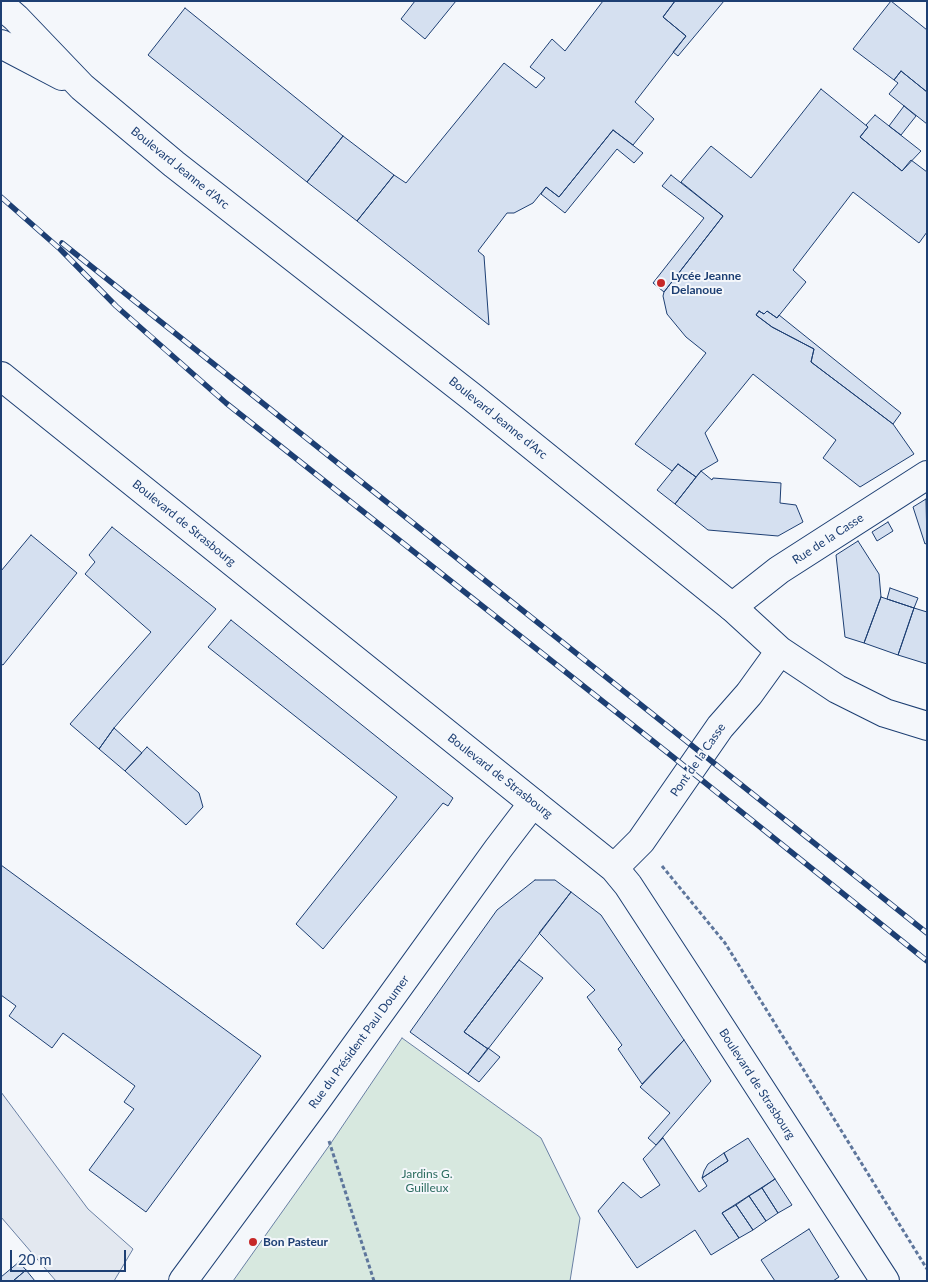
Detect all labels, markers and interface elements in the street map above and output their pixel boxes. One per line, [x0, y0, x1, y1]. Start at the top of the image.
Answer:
street label: Boulevard Jeanne d’Arc [128, 124, 232, 212]
place label: Lycée Jeanne Delanoue [671, 269, 741, 297]
marker: Lycée Jeanne Delanoue [655, 277, 667, 289]
street label: Boulevard Jeanne d’Arc [446, 374, 550, 462]
street label: Boulevard de Strasbourg [129, 477, 239, 569]
street label: Rue de la Casse [790, 511, 866, 567]
street label: Pont de la Casse [667, 720, 729, 800]
street label: Boulevard de Strasbourg [445, 731, 555, 821]
street label: Rue du Président Paul Doumer [306, 973, 412, 1111]
street label: Boulevard de Strasbourg [716, 1026, 798, 1142]
park label: Jardins G. Guilleux [401, 1167, 453, 1195]
place label: Bon Pasteur [263, 1235, 328, 1249]
marker: Bon Pasteur [247, 1236, 259, 1248]
scale bar [12, 1240, 129, 1272]
text: 20 m [18, 1250, 52, 1268]

